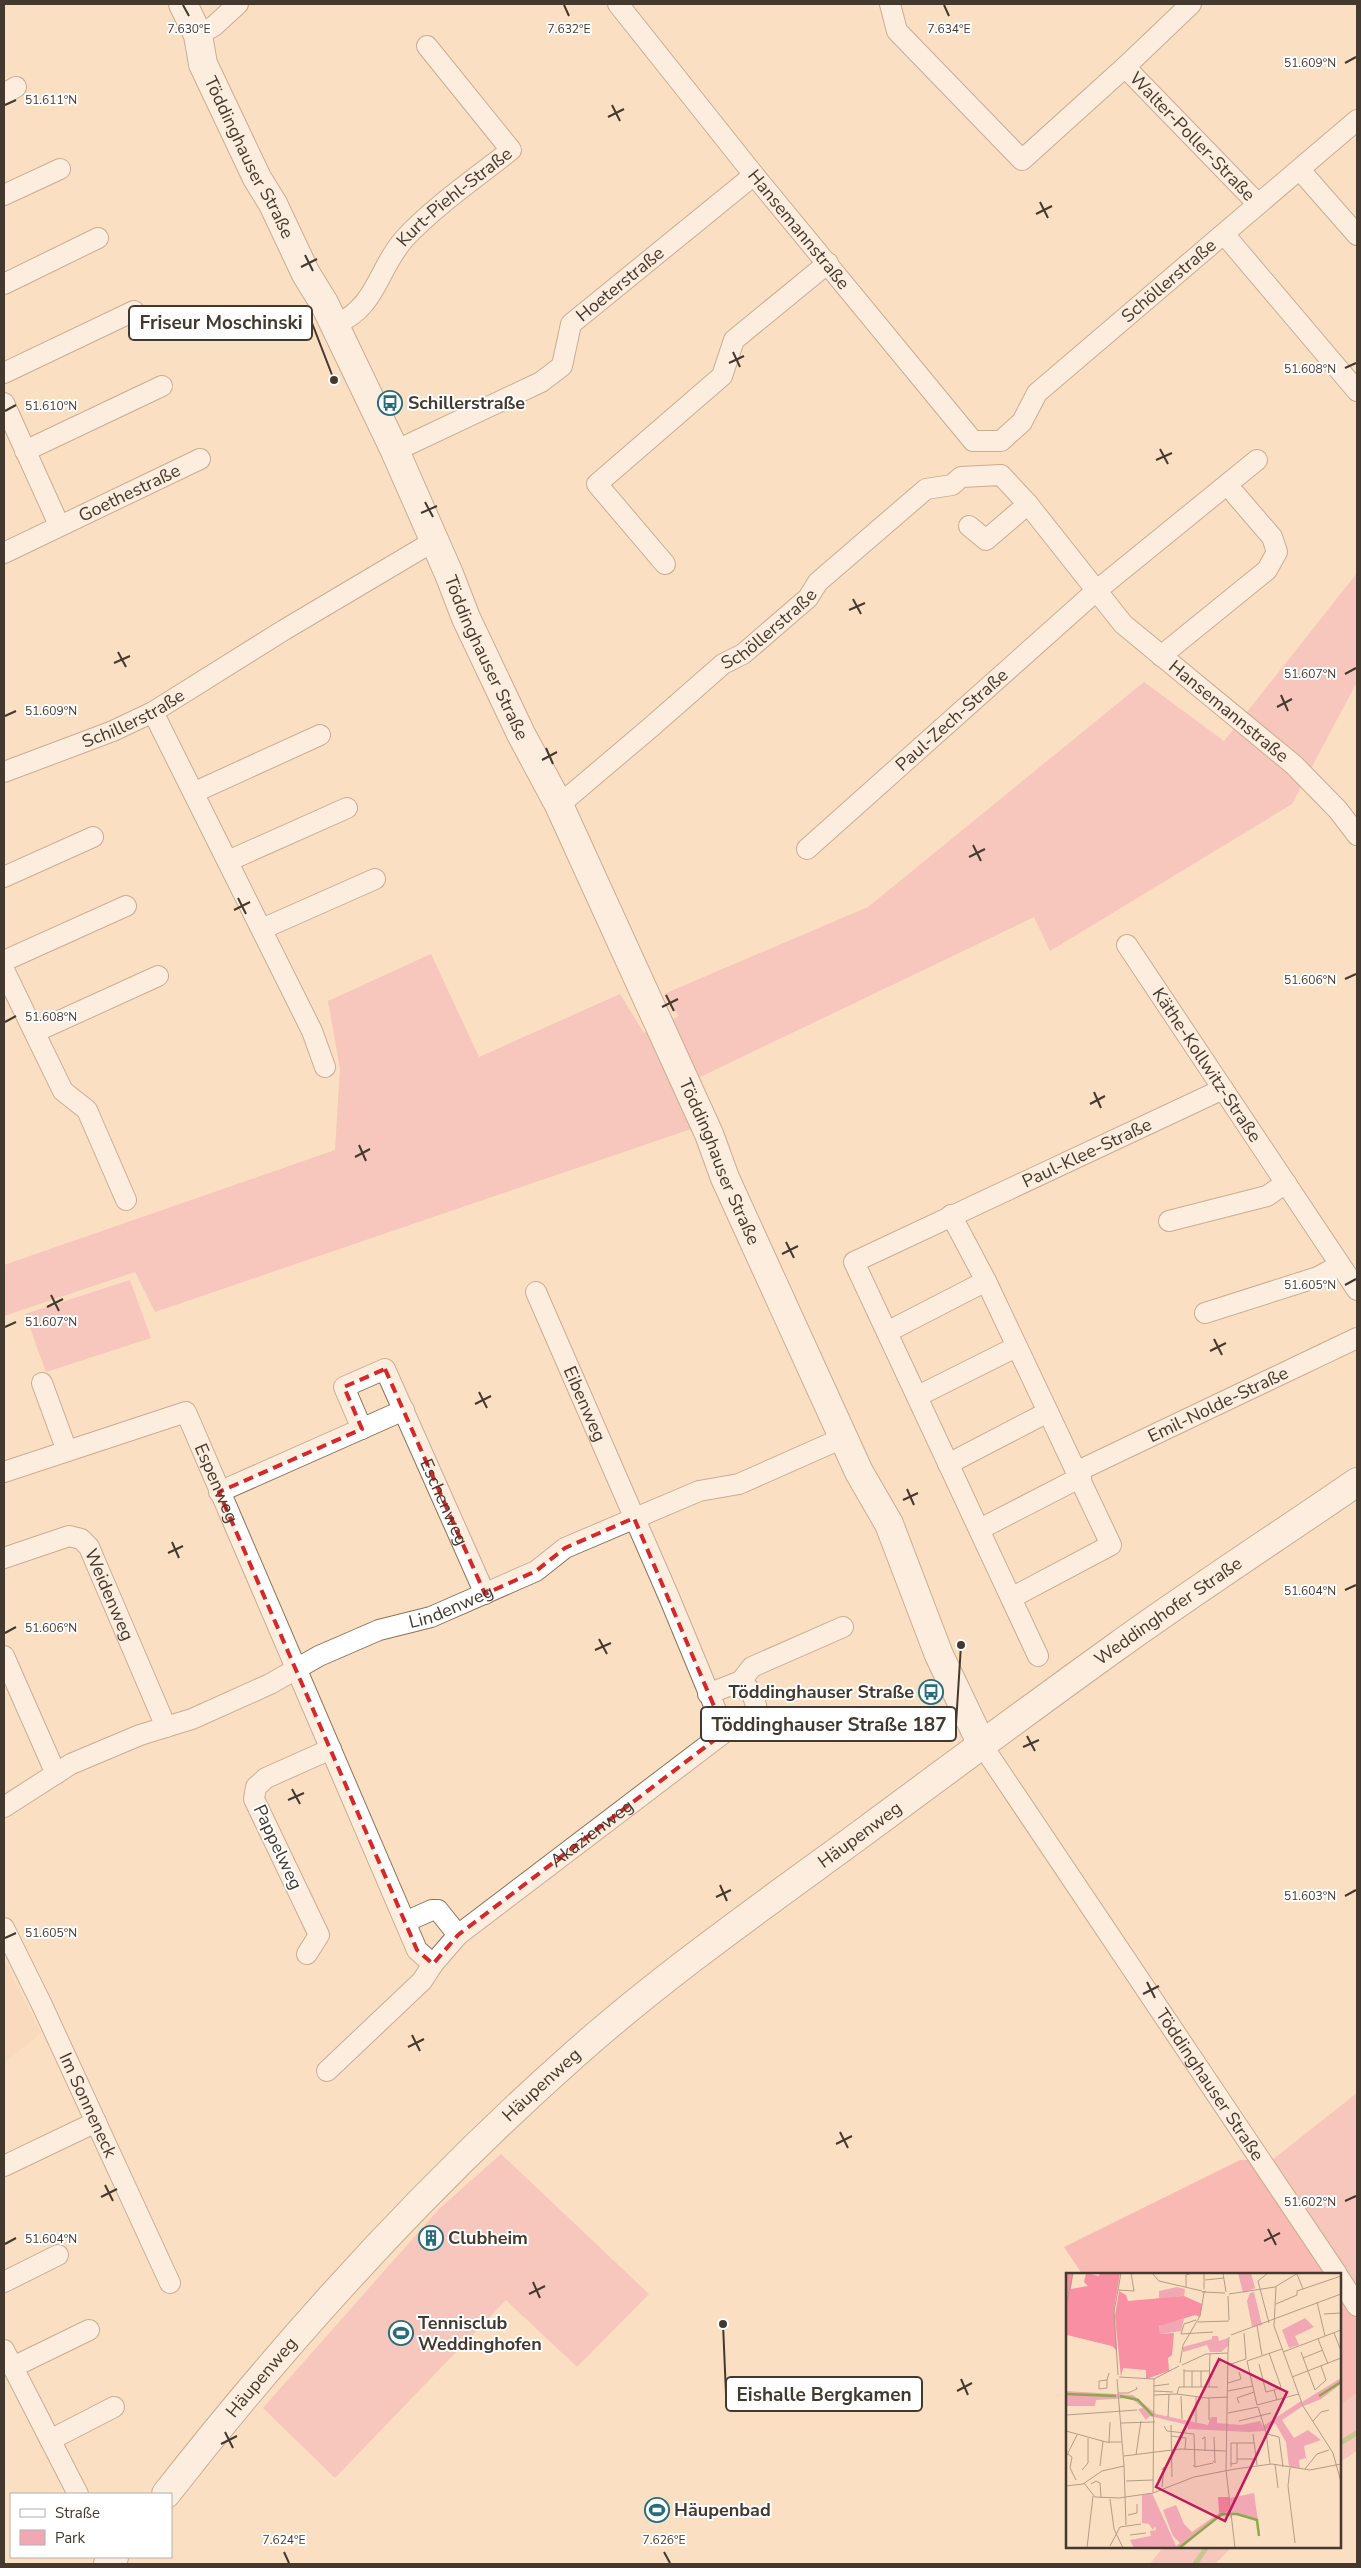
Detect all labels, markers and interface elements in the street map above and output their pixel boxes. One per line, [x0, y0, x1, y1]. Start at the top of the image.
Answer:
text: 7.630°E [168, 21, 210, 37]
text: 7.632°E [548, 21, 590, 37]
text: 7.634°E [928, 21, 970, 37]
text: 51.609°N [1284, 55, 1336, 71]
street label: Walter-Poller-Straße [1124, 67, 1261, 206]
street label: Töddinghauser Straße [198, 72, 300, 242]
text: 51.611°N [25, 92, 77, 108]
street label: Kurt-Piehl-Straße [391, 142, 517, 252]
street label: Hansemannstraße [742, 164, 855, 294]
street label: Schöllerstraße [1116, 233, 1221, 328]
street label: Hoeterstraße [571, 241, 669, 327]
callout: Friseur Moschinski [129, 306, 312, 340]
text: Friseur Moschinski [140, 310, 302, 336]
text: 51.608°N [1284, 361, 1336, 377]
bus stop icon: Schillerstraße [377, 390, 403, 416]
place label: Schillerstraße [408, 391, 525, 415]
text: 51.610°N [25, 398, 77, 414]
street label: Goethestraße [74, 458, 184, 528]
street label: Töddinghauser Straße [439, 572, 534, 744]
street label: Schöllerstraße [717, 585, 823, 675]
street label: Hansemannstraße [1164, 655, 1294, 768]
street label: Paul-Zech-Straße [890, 663, 1013, 776]
text: 51.607°N [1284, 666, 1336, 682]
street label: Schillerstraße [78, 683, 189, 754]
text: 51.609°N [25, 703, 77, 719]
text: 51.606°N [1284, 972, 1336, 988]
street label: Käthe-Kollwitz-Straße [1147, 983, 1267, 1147]
text: 51.608°N [25, 1009, 77, 1025]
street label: Töddinghauser Straße [673, 1075, 766, 1249]
street label: Paul-Klee-Straße [1018, 1112, 1156, 1194]
text: 51.605°N [1284, 1277, 1336, 1293]
text: 51.607°N [25, 1314, 77, 1330]
street label: Emil-Nolde-Straße [1144, 1361, 1292, 1448]
street label: Eibenweg [558, 1362, 612, 1445]
street label: Espenweg [189, 1440, 244, 1527]
street label: Eschenweg [414, 1455, 474, 1549]
street label: Weidenweg [79, 1545, 140, 1644]
street label: Weddinghofer Straße [1089, 1551, 1247, 1671]
street label: Lindenweg [406, 1579, 497, 1634]
text: 51.604°N [1284, 1583, 1336, 1599]
text: 51.606°N [25, 1620, 77, 1636]
bus stop icon: Töddinghauser Straße [918, 1679, 944, 1705]
place label: Töddinghauser Straße [729, 1680, 914, 1704]
callout: Töddinghauser Straße 187 [701, 1707, 956, 1741]
text: Töddinghauser Straße 187 [711, 1712, 947, 1738]
street label: Akazienweg [545, 1794, 638, 1873]
street label: Häupenweg [813, 1796, 907, 1874]
street label: Pappelweg [248, 1801, 308, 1893]
text: 51.603°N [1284, 1888, 1336, 1904]
text: 51.605°N [25, 1925, 77, 1941]
street label: Töddinghauser Straße [1150, 2004, 1270, 2165]
street label: Häupenweg [497, 2043, 586, 2127]
street label: Im Sonneneck [54, 2049, 123, 2162]
text: 51.602°N [1284, 2194, 1336, 2210]
building icon: Clubheim [418, 2225, 444, 2251]
place label: Clubheim [448, 2226, 528, 2250]
text: 51.604°N [25, 2231, 77, 2247]
inset map [1066, 2273, 1341, 2548]
place label: Tennisclub Weddinghofen [418, 2311, 542, 2356]
sports icon: Tennisclub Weddinghofen [388, 2320, 414, 2346]
street label: Häupenweg [220, 2332, 303, 2422]
callout: Eishalle Bergkamen [726, 2377, 922, 2411]
text: Eishalle Bergkamen [736, 2382, 912, 2408]
legend [10, 2493, 172, 2558]
sports icon: Häupenbad [644, 2497, 670, 2523]
place label: Häupenbad [674, 2498, 771, 2522]
text: Straße [55, 2503, 100, 2523]
text: Park [55, 2528, 85, 2548]
text: 7.624°E [263, 2532, 305, 2548]
text: 7.626°E [643, 2532, 685, 2548]

